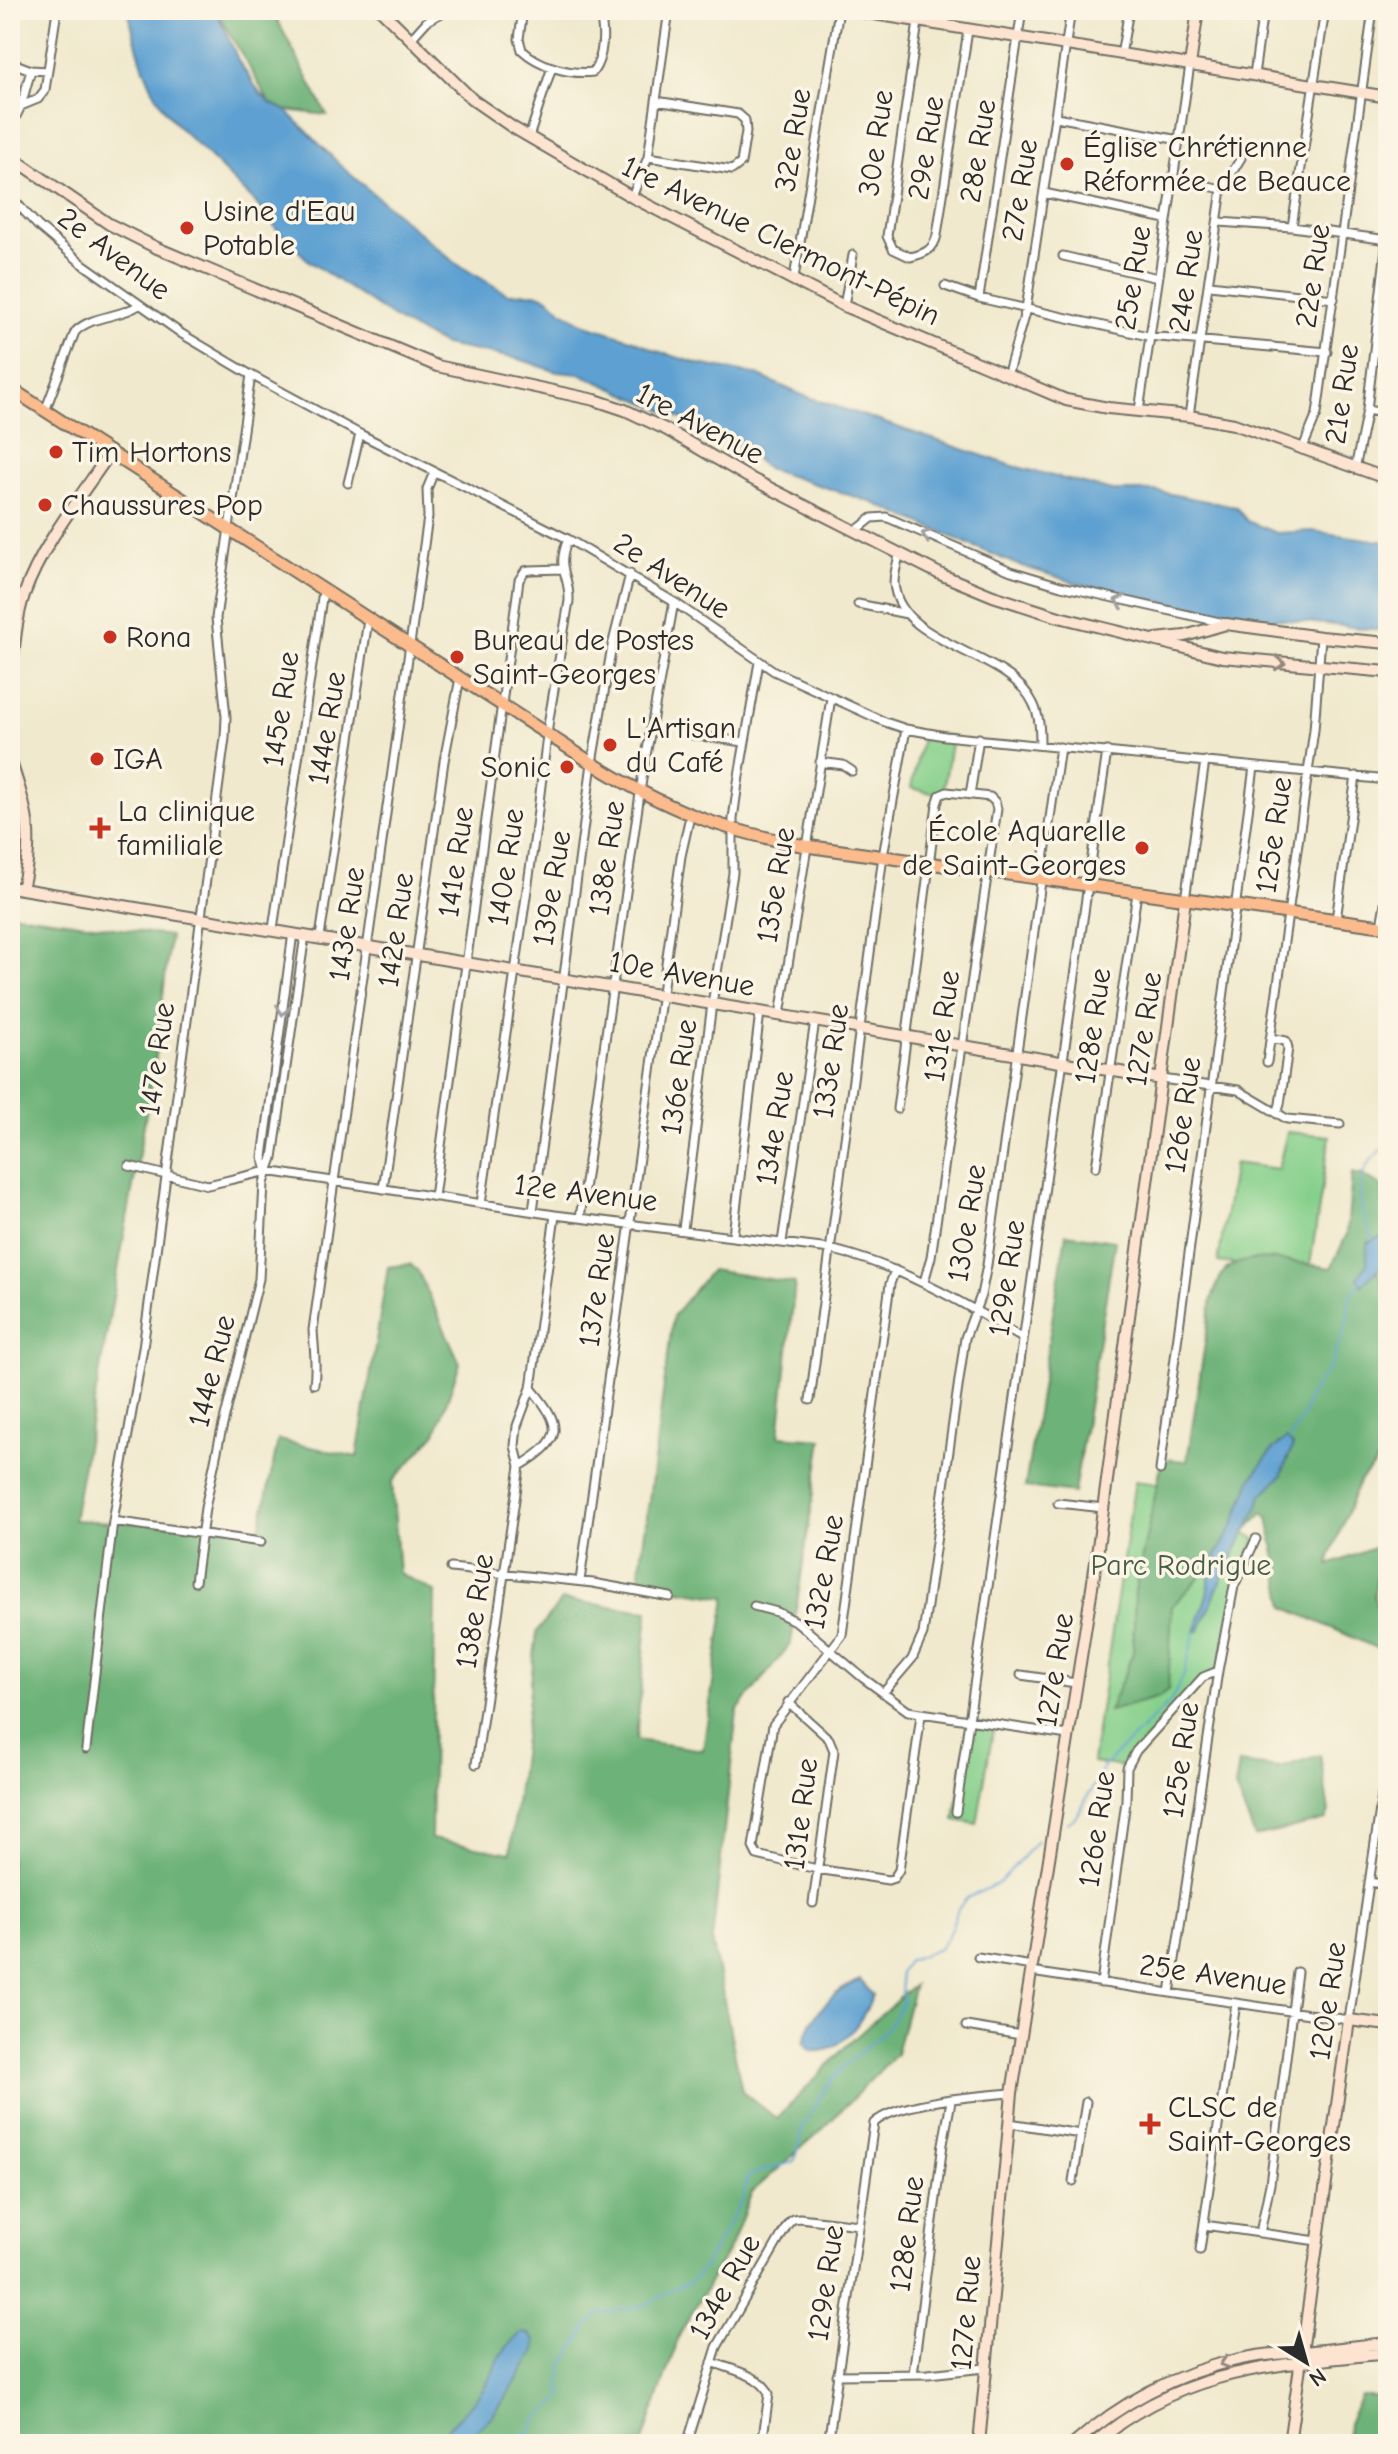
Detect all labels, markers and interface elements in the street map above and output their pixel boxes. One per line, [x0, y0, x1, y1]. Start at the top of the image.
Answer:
street label: 32e Rue [768, 86, 818, 194]
street label: 30e Rue [851, 88, 901, 198]
street label: 29e Rue [901, 93, 951, 203]
street label: 28e Rue [953, 97, 1003, 205]
place label: Église Chrétienne Réformée de Beauce [1083, 130, 1351, 199]
street label: 27e Rue [995, 136, 1045, 244]
street label: 1re Avenue Clermont-Pépin [616, 149, 946, 333]
marker: Église Chrétienne Réformée de Beauce [1058, 155, 1076, 173]
place label: Usine d'Eau Potable [203, 194, 355, 263]
street label: 2e Avenue [51, 200, 177, 308]
marker: Usine d'Eau Potable [178, 219, 196, 237]
street label: 22e Rue [1288, 222, 1338, 330]
street label: 25e Rue [1107, 223, 1159, 333]
street label: 24e Rue [1161, 227, 1211, 335]
street label: 21e Rue [1318, 342, 1366, 446]
street label: 1re Avenue [630, 376, 770, 472]
place label: Tim Hortons [72, 435, 231, 470]
marker: Tim Hortons [47, 443, 65, 461]
place label: Chaussures Pop [61, 488, 263, 523]
marker: Chaussures Pop [36, 496, 54, 514]
street label: 2e Avenue [607, 525, 737, 627]
one-way arrow [921, 528, 936, 544]
one-way arrow [1114, 593, 1127, 610]
place label: Rona [126, 620, 191, 655]
place label: Bureau de Postes Saint-Georges [473, 623, 694, 692]
marker: Rona [101, 628, 119, 646]
marker: Bureau de Postes Saint-Georges [448, 648, 466, 666]
street label: 145e Rue [256, 649, 306, 769]
one-way arrow [1274, 654, 1287, 671]
street label: 144e Rue [301, 669, 353, 787]
place label: L'Artisan du Café [626, 711, 736, 780]
marker: L'Artisan du Café [601, 736, 619, 754]
place label: IGA [113, 742, 163, 777]
marker: IGA [88, 750, 106, 768]
place label: Sonic [481, 750, 551, 785]
marker: Sonic [558, 758, 576, 776]
street label: 125e Rue [1249, 775, 1299, 895]
place label: La clinique familiale [117, 794, 255, 863]
street label: 138e Rue [582, 798, 632, 918]
street label: 141e Rue [431, 804, 481, 920]
street label: 140e Rue [480, 806, 532, 928]
place label: École Aquarelle de Saint-Georges [902, 814, 1126, 883]
marker: La clinique familiale [89, 817, 111, 839]
street label: 135e Rue [750, 825, 802, 945]
street label: 139e Rue [526, 828, 578, 948]
marker: École Aquarelle de Saint-Georges [1133, 839, 1151, 857]
street label: 143e Rue [322, 865, 372, 983]
street label: 142e Rue [371, 870, 421, 990]
street label: 10e Avenue [607, 944, 757, 1004]
street label: 128e Rue [1068, 966, 1118, 1086]
street label: 131e Rue [917, 968, 967, 1084]
street label: 127e Rue [1119, 970, 1169, 1088]
street label: 147e Rue [132, 1000, 182, 1118]
street label: 133e Rue [806, 1001, 856, 1121]
one-way arrow [275, 1003, 292, 1017]
street label: 136e Rue [654, 1017, 704, 1137]
street label: 126e Rue [1158, 1055, 1208, 1175]
street label: 134e Rue [749, 1069, 801, 1187]
street label: 130e Rue [940, 1162, 994, 1284]
street label: 12e Avenue [512, 1167, 660, 1219]
street label: 129e Rue [982, 1218, 1032, 1338]
street label: 137e Rue [572, 1231, 622, 1349]
street label: 144e Rue [181, 1311, 243, 1431]
street label: 132e Rue [797, 1512, 851, 1632]
park label: Parc Rodrigue [1091, 1548, 1271, 1583]
street label: 138e Rue [449, 1551, 501, 1671]
street label: 127e Rue [1029, 1610, 1081, 1730]
street label: 125e Rue [1156, 1700, 1206, 1820]
street label: 131e Rue [777, 1756, 825, 1872]
street label: 126e Rue [1072, 1769, 1122, 1889]
street label: 120e Rue [1302, 1940, 1354, 2062]
street label: 25e Avenue [1137, 1947, 1289, 2003]
place label: CLSC de Saint-Georges [1168, 2090, 1351, 2159]
marker: CLSC de Saint-Georges [1139, 2113, 1161, 2135]
street label: 128e Rue [883, 2174, 931, 2294]
street label: 129e Rue [801, 2223, 851, 2343]
street label: 134e Rue [682, 2228, 768, 2346]
street label: 127e Rue [944, 2254, 988, 2372]
north arrow [1266, 2322, 1346, 2402]
one-way arrow [1219, 2354, 1233, 2370]
text: N [1304, 2362, 1331, 2392]

